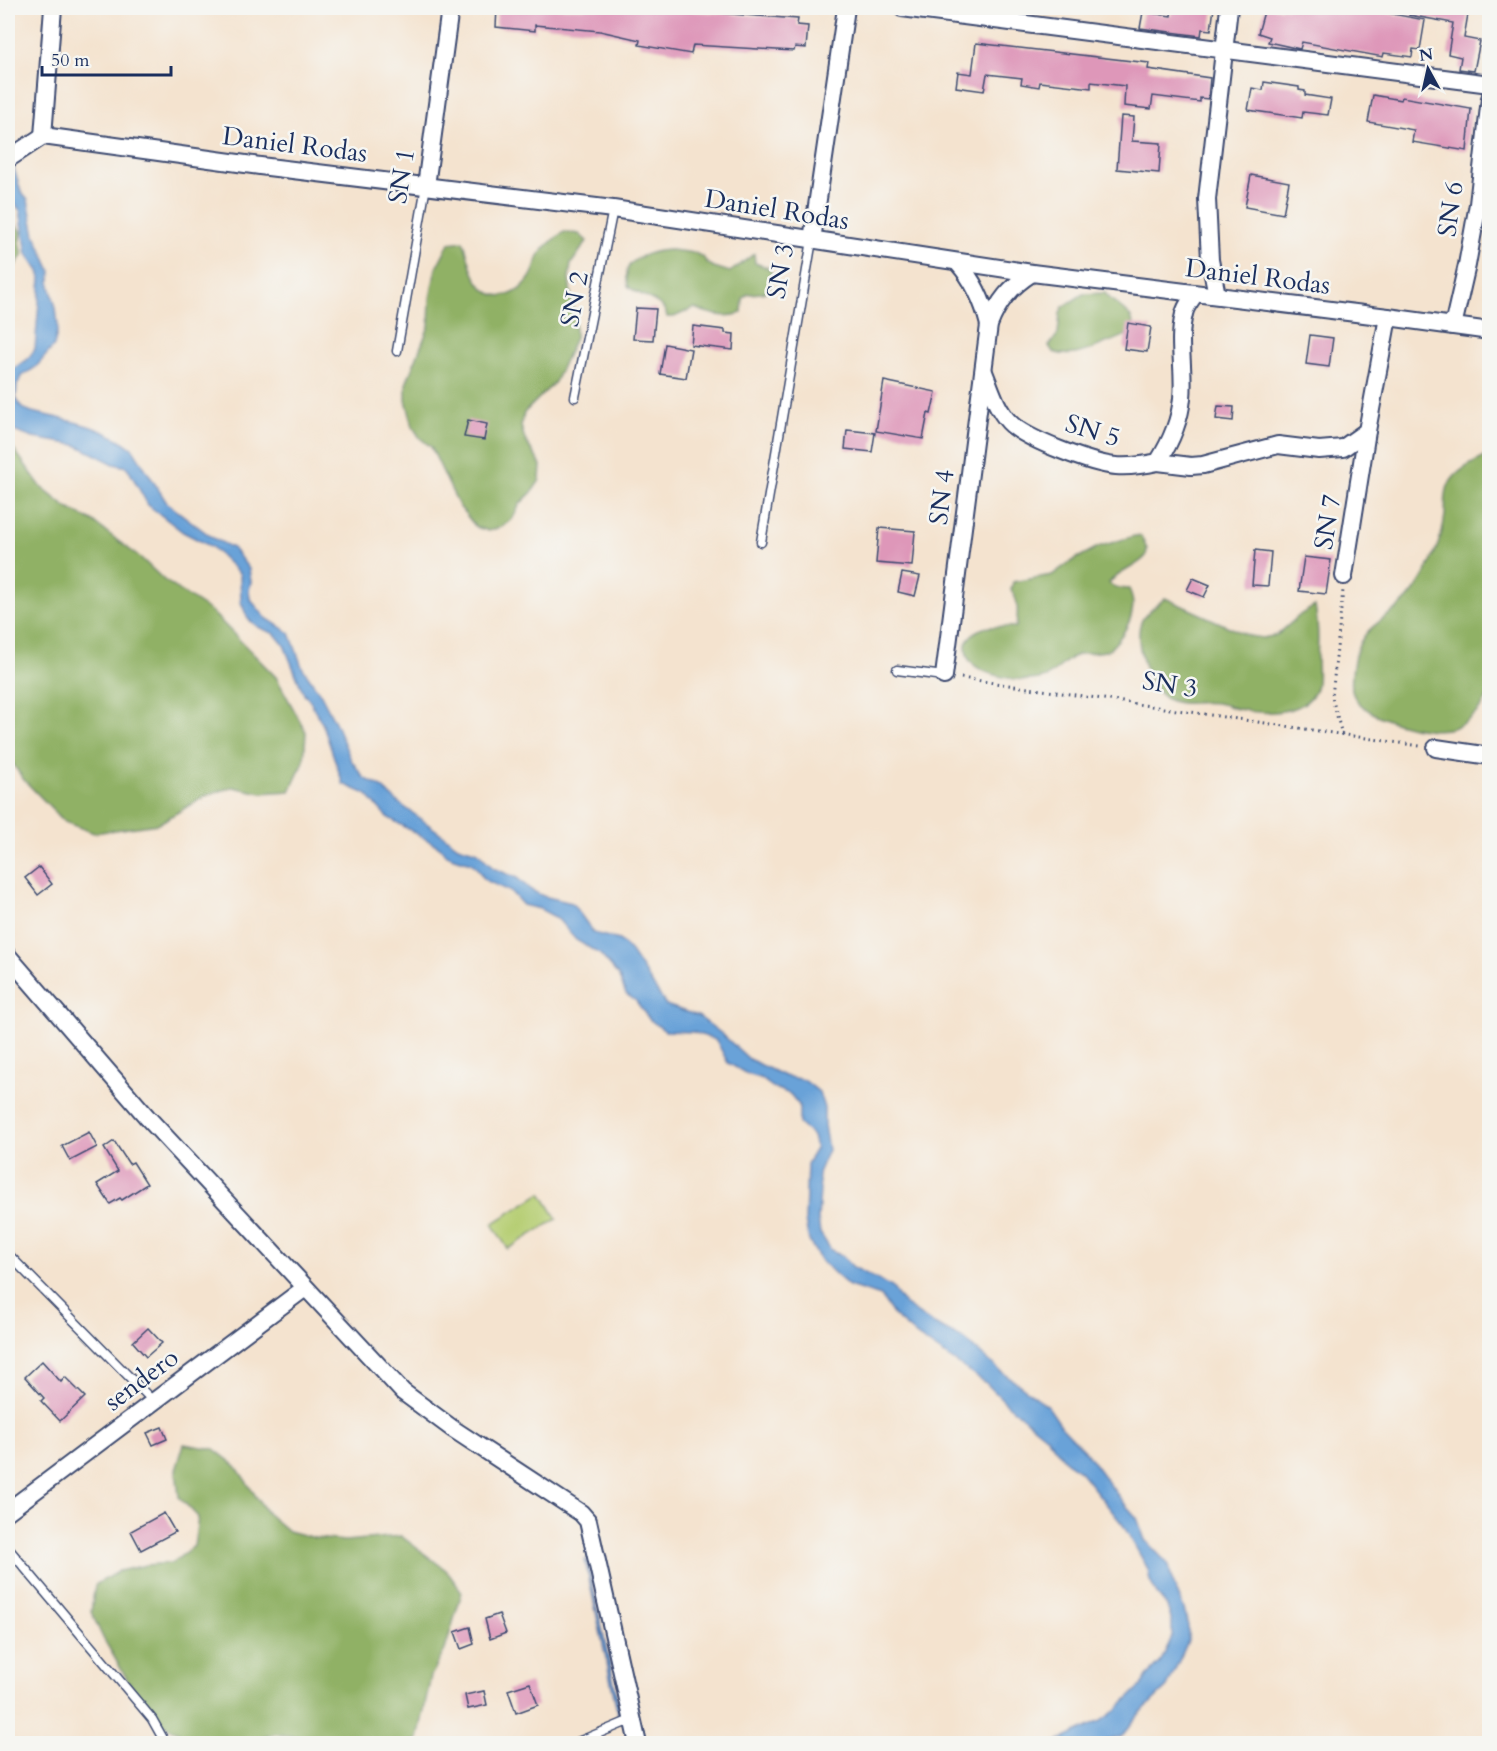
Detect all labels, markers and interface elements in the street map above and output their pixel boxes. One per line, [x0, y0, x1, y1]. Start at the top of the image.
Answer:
scale bar [42, 39, 171, 77]
north arrow [1398, 39, 1458, 99]
text: N [1418, 43, 1435, 67]
text: 50 m [51, 48, 90, 73]
street label: Daniel Rodas [220, 118, 369, 171]
street label: SN 1 [380, 146, 423, 206]
street label: SN 6 [1429, 179, 1472, 239]
street label: Daniel Rodas [702, 181, 852, 238]
street label: SN 3 [758, 241, 803, 301]
street label: Daniel Rodas [1183, 250, 1332, 303]
street label: SN 2 [552, 269, 597, 330]
street label: SN 5 [1061, 406, 1125, 455]
street label: SN 4 [921, 467, 962, 527]
street label: SN 7 [1306, 492, 1349, 552]
street label: SN 3 [1140, 663, 1200, 706]
street label: sendero [97, 1340, 186, 1419]

